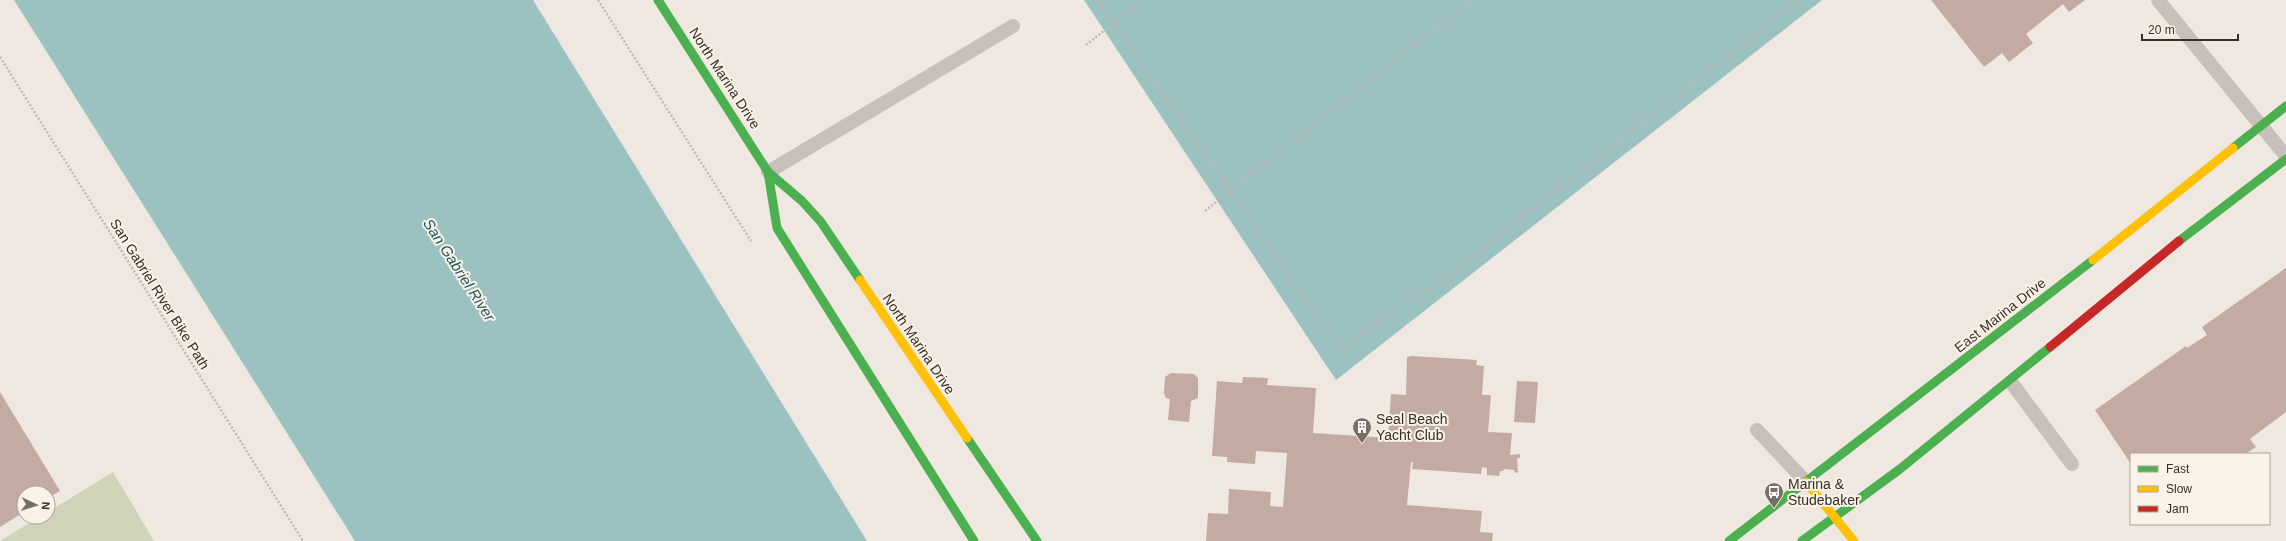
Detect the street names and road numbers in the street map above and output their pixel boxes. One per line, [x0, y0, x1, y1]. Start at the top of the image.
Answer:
street label: North Marina Drive [686, 24, 764, 132]
street label: San Gabriel River Bike Path [107, 216, 213, 372]
street label: East Marina Drive [1951, 274, 2049, 356]
street label: North Marina Drive [880, 291, 959, 397]

